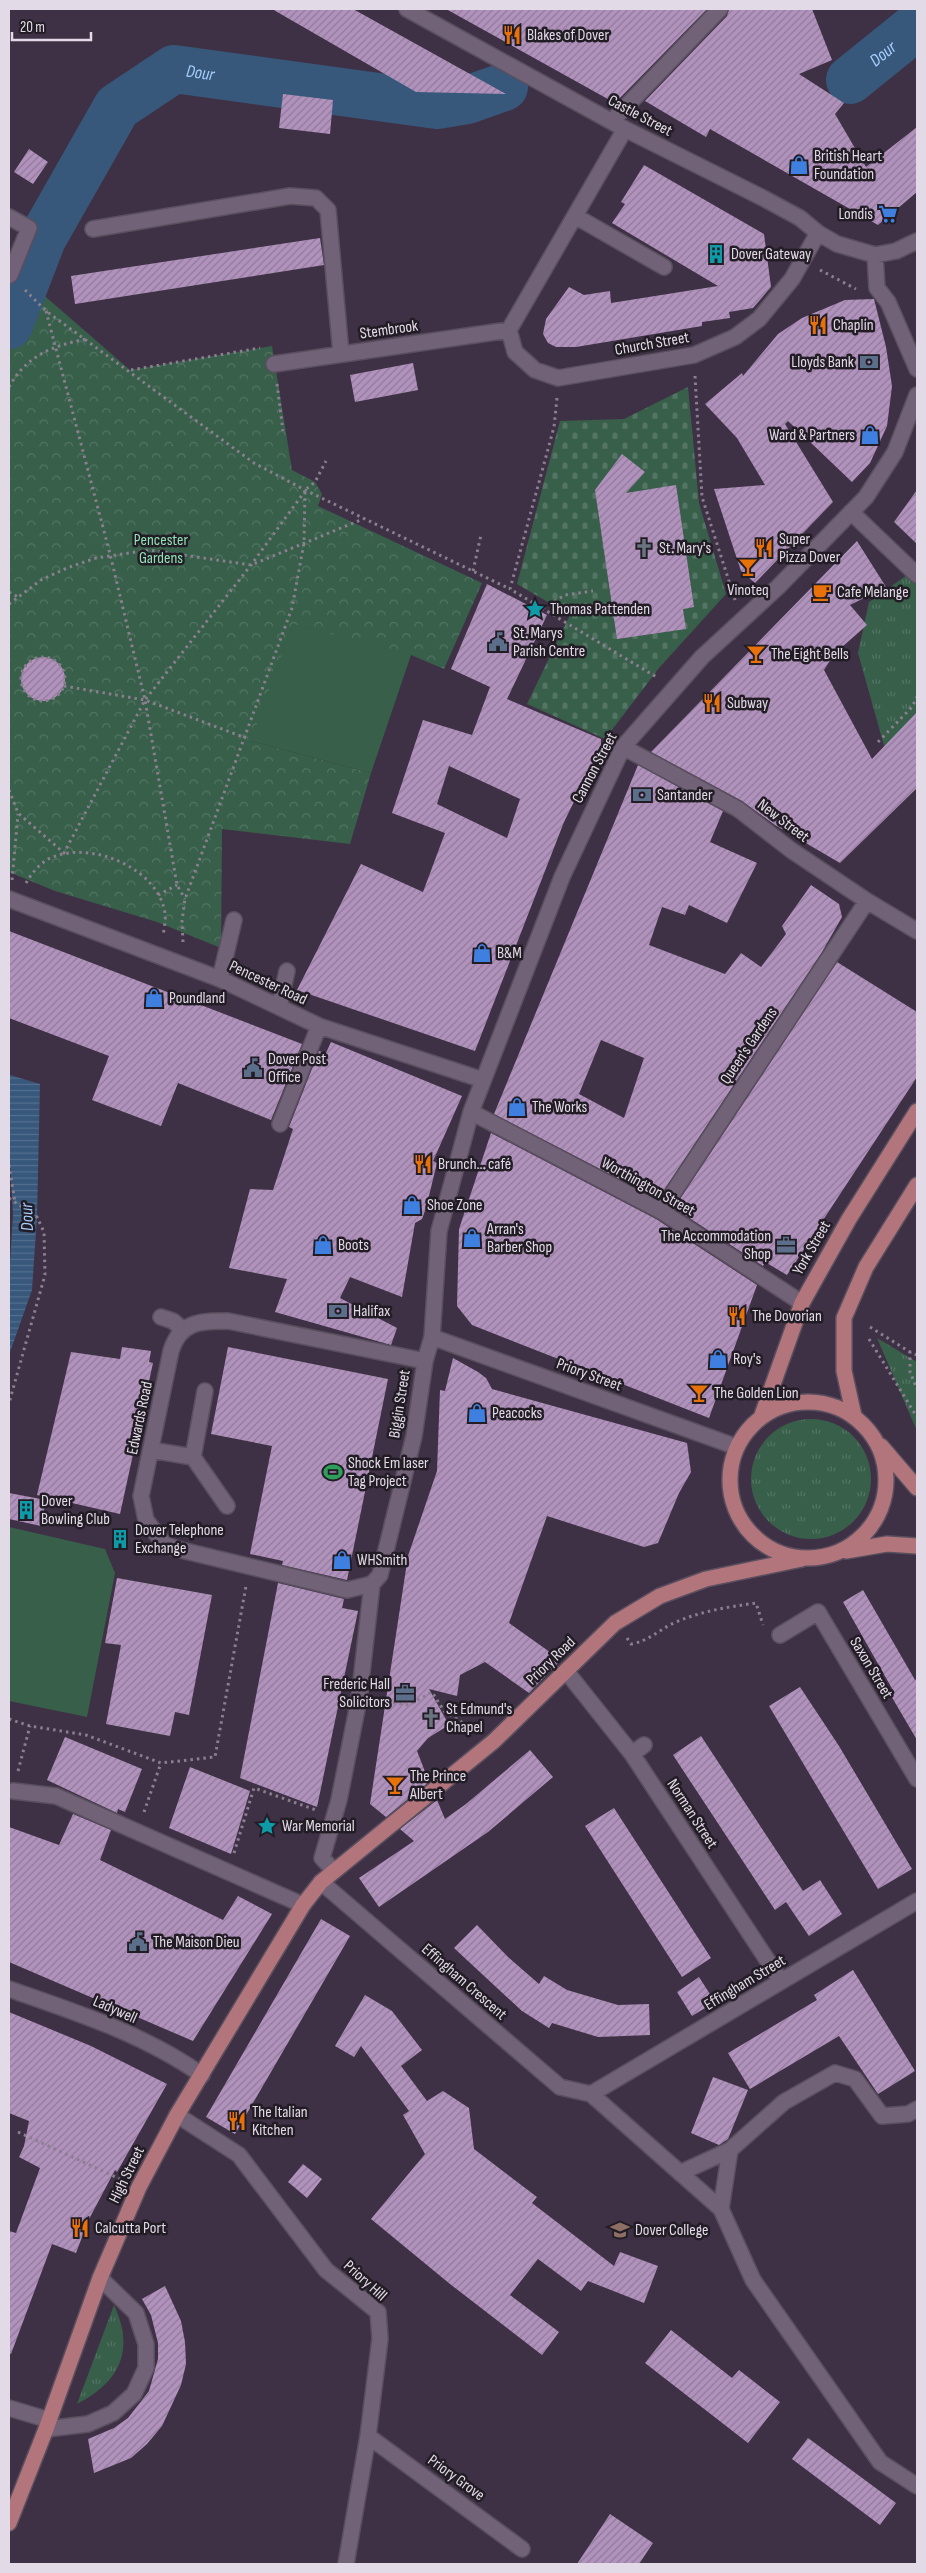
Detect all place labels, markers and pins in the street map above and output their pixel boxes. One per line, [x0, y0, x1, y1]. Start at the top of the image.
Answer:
restaurant icon: Blakes of Dover [501, 24, 523, 46]
place label: Blakes of Dover [527, 26, 609, 45]
place label: British Heart Foundation [814, 147, 882, 184]
shop icon: British Heart Foundation [788, 154, 810, 176]
supermarket icon: Londis [877, 203, 899, 225]
place label: Londis [838, 205, 873, 224]
building icon: Dover Gateway [705, 243, 727, 265]
place label: Dover Gateway [731, 245, 811, 264]
restaurant icon: Chaplin [807, 314, 829, 336]
place label: Chaplin [833, 316, 874, 335]
bank icon: Lloyds Bank [858, 351, 880, 373]
place label: Lloyds Bank [791, 353, 854, 372]
shop icon: Ward & Partners [859, 424, 881, 446]
place label: Ward & Partners [769, 426, 855, 445]
place label: Super Pizza Dover [779, 530, 841, 567]
church icon: St. Mary's [633, 537, 655, 559]
restaurant icon: Super Pizza Dover [753, 537, 775, 559]
place label: St. Mary's [659, 539, 712, 558]
bar icon: Vinoteq [737, 556, 759, 578]
place label: Vinoteq [727, 581, 769, 600]
cafe icon: Cafe Melange [811, 581, 833, 603]
place label: Cafe Melange [837, 583, 909, 602]
place icon: Thomas Pattenden [524, 598, 546, 620]
place label: Thomas Pattenden [550, 600, 650, 619]
place label: St. Marys Parish Centre [513, 624, 585, 661]
public building icon: St. Marys Parish Centre [487, 631, 509, 653]
bar icon: The Eight Bells [745, 643, 767, 665]
place label: The Eight Bells [771, 645, 849, 664]
restaurant icon: Subway [701, 692, 723, 714]
place label: Subway [727, 694, 768, 713]
bank icon: Santander [631, 784, 653, 806]
place label: Santander [657, 786, 713, 805]
shop icon: B&M [471, 942, 493, 964]
place label: B&M [497, 944, 522, 963]
shop icon: Poundland [143, 987, 165, 1009]
place label: Poundland [169, 989, 225, 1008]
place label: Dover Post Office [268, 1050, 326, 1087]
public building icon: Dover Post Office [242, 1057, 264, 1079]
shop icon: The Works [506, 1096, 528, 1118]
place label: The Works [532, 1098, 587, 1117]
restaurant icon: Brunch... café [412, 1153, 434, 1175]
place label: Brunch... café [438, 1155, 511, 1174]
shop icon: Shoe Zone [401, 1194, 423, 1216]
place label: Shoe Zone [427, 1196, 483, 1215]
place label: Arran's Barber Shop [486, 1220, 552, 1257]
shop icon: Arran's Barber Shop [461, 1227, 483, 1249]
place label: The Accommodation Shop [661, 1227, 771, 1264]
shop icon: Boots [312, 1234, 334, 1256]
office icon: The Accommodation Shop [775, 1234, 797, 1256]
place label: Boots [338, 1236, 369, 1255]
bank icon: Halifax [327, 1300, 349, 1322]
place label: Halifax [353, 1302, 390, 1321]
restaurant icon: The Dovorian [726, 1305, 748, 1327]
place label: The Dovorian [752, 1307, 822, 1326]
shop icon: Roy's [707, 1348, 729, 1370]
place label: Roy's [733, 1350, 761, 1369]
bar icon: The Golden Lion [688, 1382, 710, 1404]
place label: The Golden Lion [714, 1384, 799, 1403]
shop icon: Peacocks [466, 1402, 488, 1424]
place label: Peacocks [492, 1404, 543, 1423]
place label: Shock Em laser Tag Project [348, 1454, 429, 1491]
sports icon: Shock Em laser Tag Project [322, 1461, 344, 1483]
place label: Dover Bowling Club [41, 1492, 110, 1529]
building icon: Dover Bowling Club [15, 1499, 37, 1521]
place label: Dover Telephone Exchange [135, 1521, 224, 1558]
building icon: Dover Telephone Exchange [109, 1528, 131, 1550]
shop icon: WHSmith [331, 1549, 353, 1571]
place label: WHSmith [357, 1551, 407, 1570]
place label: Frederic Hall Solicitors [323, 1675, 390, 1712]
office icon: Frederic Hall Solicitors [394, 1682, 416, 1704]
place label: St Edmund's Chapel [446, 1700, 512, 1737]
church icon: St Edmund's Chapel [420, 1707, 442, 1729]
place label: The Prince Albert [409, 1767, 466, 1804]
bar icon: The Prince Albert [384, 1774, 406, 1796]
place icon: War Memorial [256, 1815, 278, 1837]
place label: War Memorial [282, 1817, 355, 1836]
public building icon: The Maison Dieu [127, 1931, 149, 1953]
place label: The Maison Dieu [153, 1933, 240, 1952]
place label: The Italian Kitchen [252, 2103, 308, 2140]
restaurant icon: The Italian Kitchen [226, 2110, 248, 2132]
restaurant icon: Calcutta Port [69, 2217, 91, 2239]
place label: Calcutta Port [95, 2219, 166, 2238]
school or university icon: Dover College [609, 2219, 631, 2241]
place label: Dover College [635, 2221, 708, 2240]

